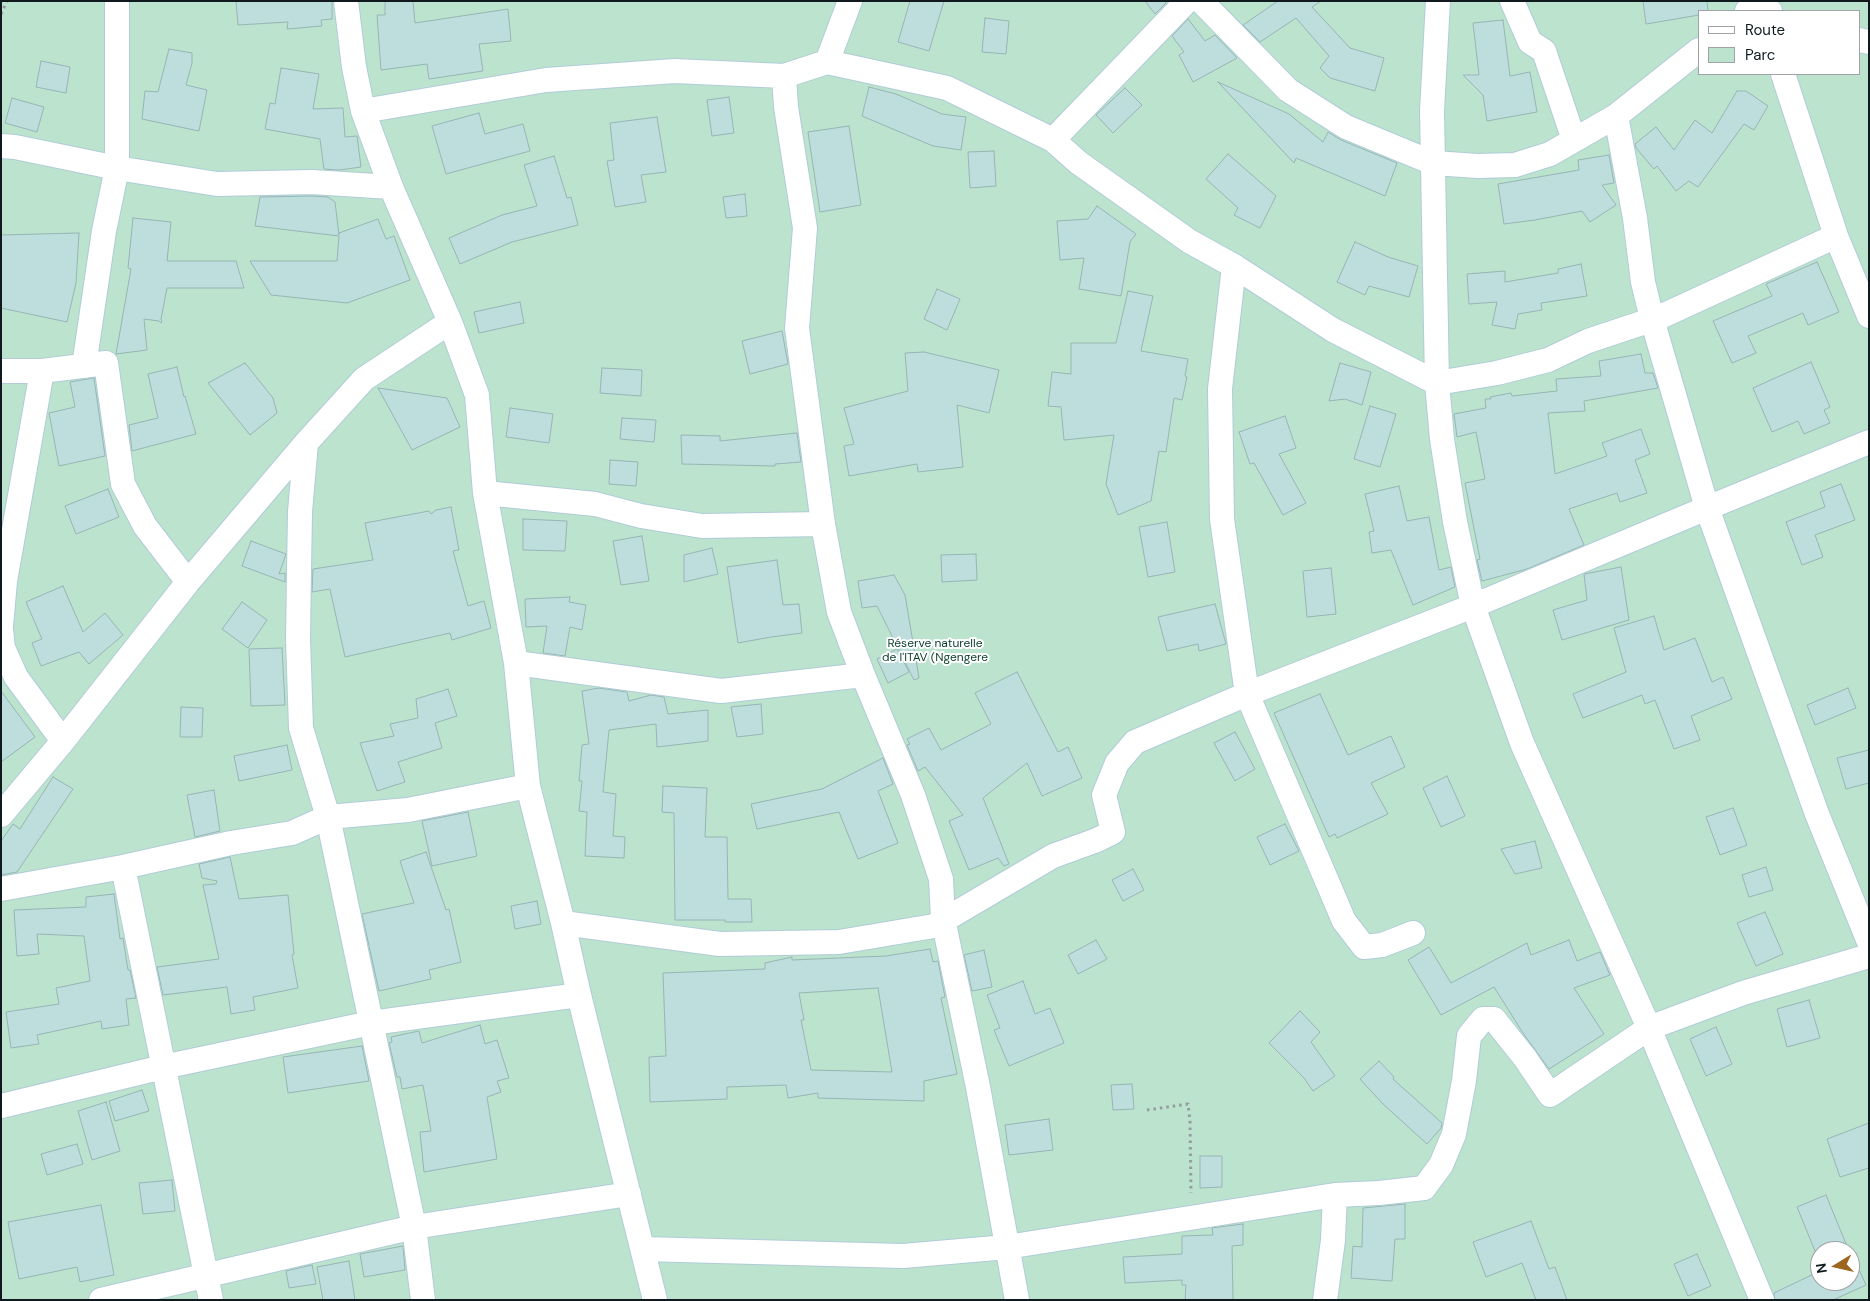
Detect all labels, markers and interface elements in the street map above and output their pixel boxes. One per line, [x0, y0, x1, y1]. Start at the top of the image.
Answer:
legend [1698, 10, 1860, 75]
text: Route [1745, 20, 1785, 40]
text: Parc [1745, 45, 1775, 65]
park label: Réserve naturelle de l'ITAV (Ngengere [882, 637, 988, 665]
north arrow [1810, 1241, 1860, 1291]
text: N [1811, 1262, 1831, 1275]

